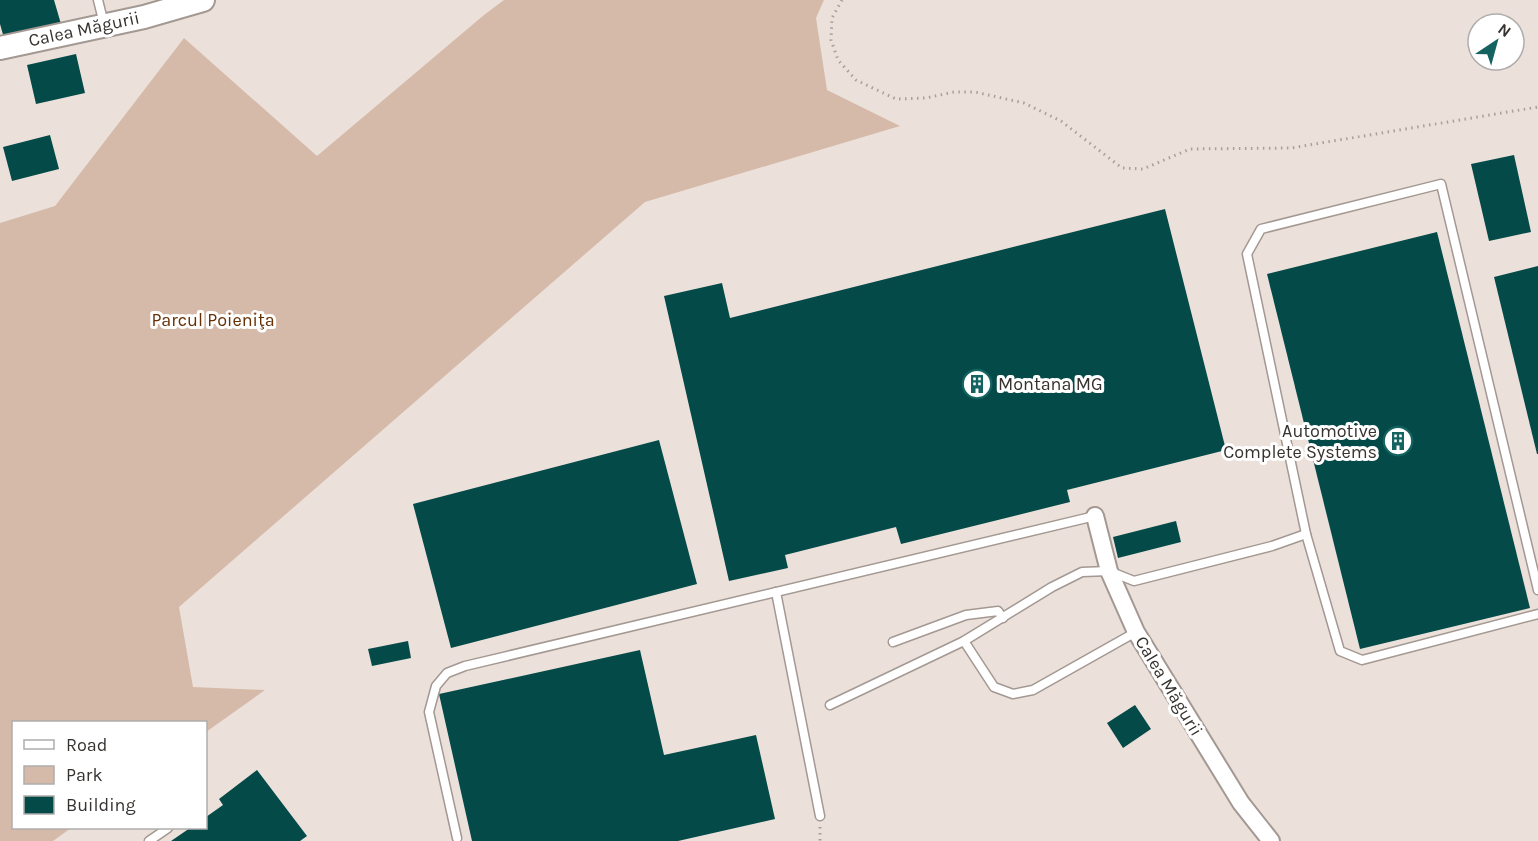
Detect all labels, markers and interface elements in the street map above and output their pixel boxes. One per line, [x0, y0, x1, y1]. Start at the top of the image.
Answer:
street label: Calea Măgurii [27, 7, 141, 51]
north arrow [1466, 12, 1526, 72]
text: N [1494, 19, 1515, 41]
park label: Parcul Poieniţa [151, 309, 275, 331]
building icon: Montana MG [961, 368, 993, 400]
place label: Montana MG [998, 373, 1103, 395]
place label: Automotive Complete Systems [1223, 420, 1377, 463]
building icon: Automotive Complete Systems [1382, 425, 1414, 457]
street label: Calea Măgurii [1131, 632, 1207, 740]
legend [12, 721, 207, 829]
text: Road [66, 734, 107, 756]
text: Park [66, 764, 103, 786]
text: Building [66, 794, 136, 816]

